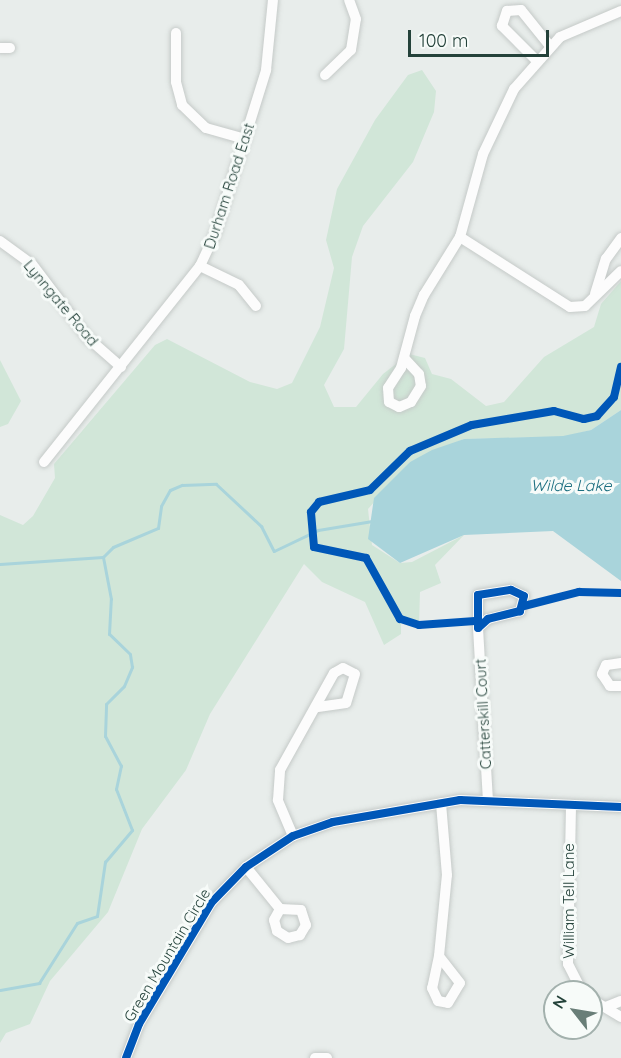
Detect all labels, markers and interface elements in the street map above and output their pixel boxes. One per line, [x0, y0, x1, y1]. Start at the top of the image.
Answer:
scale bar [411, 18, 552, 56]
text: 100 m [419, 29, 468, 52]
street label: Durham Road East [200, 121, 258, 251]
street label: Lynngate Road [20, 256, 102, 350]
water label: Wilde Lake [531, 475, 611, 495]
street label: Catterskill Court [471, 658, 495, 770]
street label: William Tell Lane [560, 843, 578, 959]
street label: Green Mountain Circle [120, 885, 214, 1025]
north arrow [543, 980, 603, 1040]
text: N [548, 992, 571, 1012]

